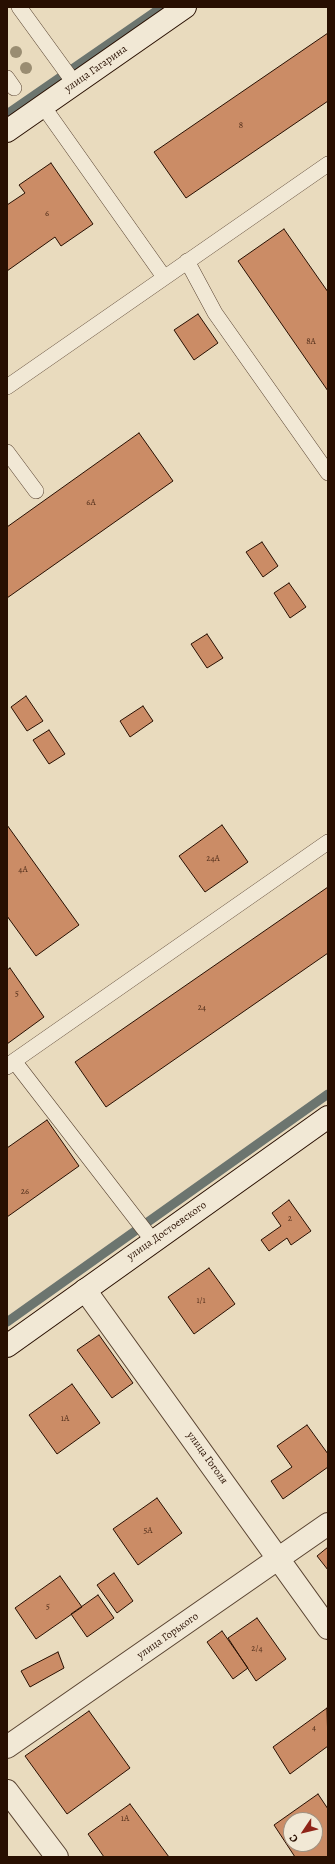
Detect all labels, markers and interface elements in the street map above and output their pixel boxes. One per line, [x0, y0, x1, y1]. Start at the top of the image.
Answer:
street label: улица Гагарина [62, 43, 130, 95]
house number: 8 [239, 121, 243, 131]
house number: 6 [45, 209, 49, 219]
house number: 8А [306, 337, 316, 347]
house number: 6А [86, 498, 96, 508]
house number: 24А [206, 854, 220, 864]
house number: 4А [18, 865, 28, 875]
house number: 5 [15, 989, 19, 999]
house number: 24 [198, 1003, 206, 1013]
house number: 26 [21, 1187, 29, 1197]
street label: улица Достоевского [125, 1199, 209, 1263]
house number: 2 [288, 1214, 292, 1224]
house number: 1/1 [196, 1296, 206, 1306]
house number: 1А [61, 1414, 69, 1424]
street label: улица Гоголя [184, 1429, 230, 1487]
house number: 5А [143, 1526, 153, 1536]
house number: 5 [46, 1602, 50, 1612]
street label: улица Горького [135, 1610, 201, 1662]
house number: 2/4 [251, 1644, 263, 1654]
house number: 4 [312, 1723, 316, 1733]
north arrow [283, 1812, 323, 1852]
house number: 1А [121, 1814, 129, 1824]
text: С [285, 1832, 302, 1846]

